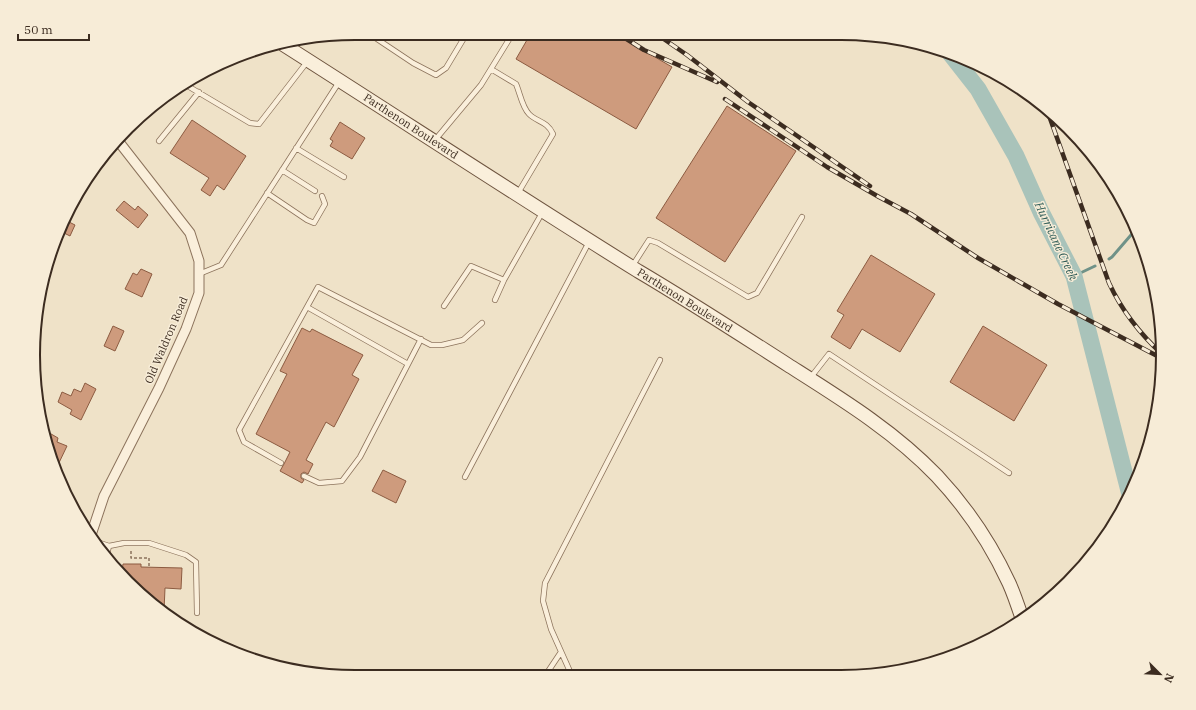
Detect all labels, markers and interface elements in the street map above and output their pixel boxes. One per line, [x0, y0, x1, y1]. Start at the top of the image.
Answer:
scale bar [18, 16, 89, 42]
text: 50 m [24, 22, 53, 37]
street label: Parthenon Boulevard [361, 90, 461, 162]
water label: Hurricane Creek [1031, 198, 1081, 283]
street label: Parthenon Boulevard [635, 265, 736, 335]
street label: Old Waldron Road [141, 294, 191, 386]
north arrow [1140, 654, 1180, 694]
text: N [1161, 671, 1177, 685]

